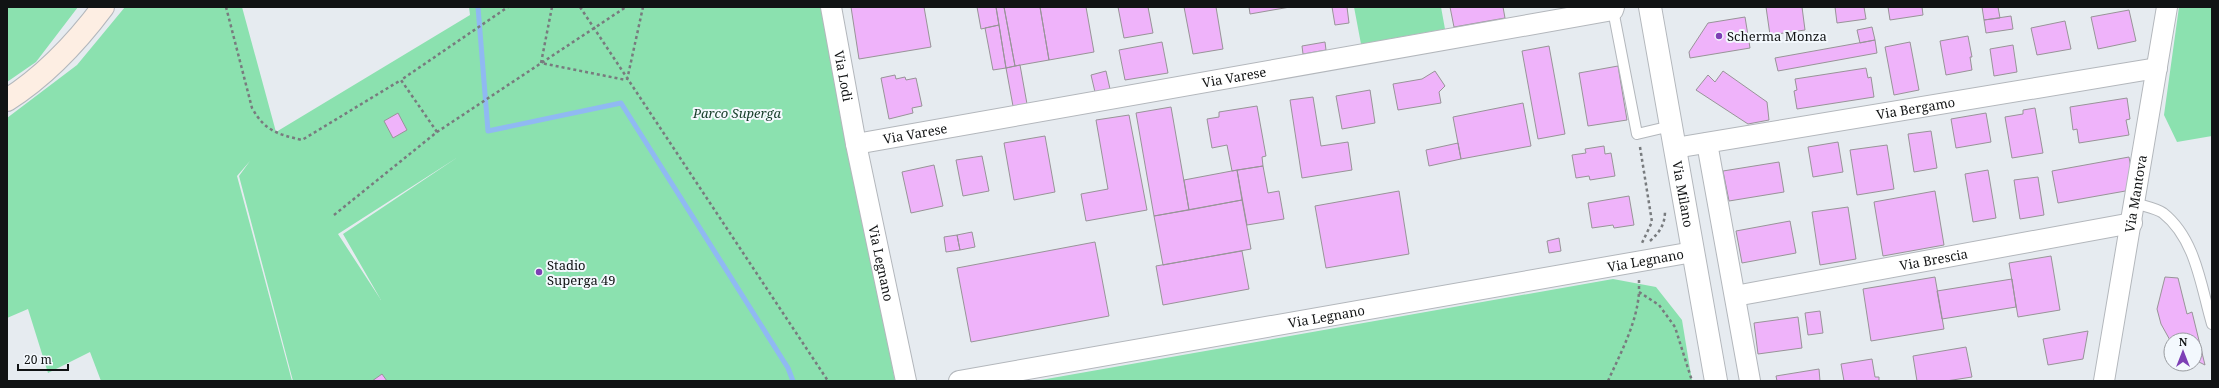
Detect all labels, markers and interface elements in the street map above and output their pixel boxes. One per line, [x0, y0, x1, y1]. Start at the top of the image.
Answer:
place label: Scherma Monza [1727, 27, 1827, 45]
marker: Scherma Monza [1714, 31, 1724, 41]
street label: Via Lodi [830, 49, 857, 103]
street label: Via Varese [1201, 63, 1268, 92]
street label: Via Bergamo [1875, 93, 1956, 123]
park label: Parco Superga [692, 104, 781, 122]
street label: Via Varese [882, 119, 949, 148]
street label: Via Mantova [2120, 153, 2151, 234]
street label: Via Milano [1668, 159, 1698, 229]
street label: Via Legnano [864, 223, 898, 303]
street label: Via Brescia [1898, 244, 1969, 275]
street label: Via Legnano [1606, 245, 1685, 276]
place label: Stadio Superga 49 [547, 256, 616, 289]
marker: Stadio Superga 49 [534, 267, 544, 277]
street label: Via Legnano [1287, 301, 1366, 332]
north arrow [2163, 332, 2203, 372]
text: N [2179, 334, 2188, 349]
scale bar [18, 346, 68, 372]
text: 20 m [24, 351, 52, 368]

